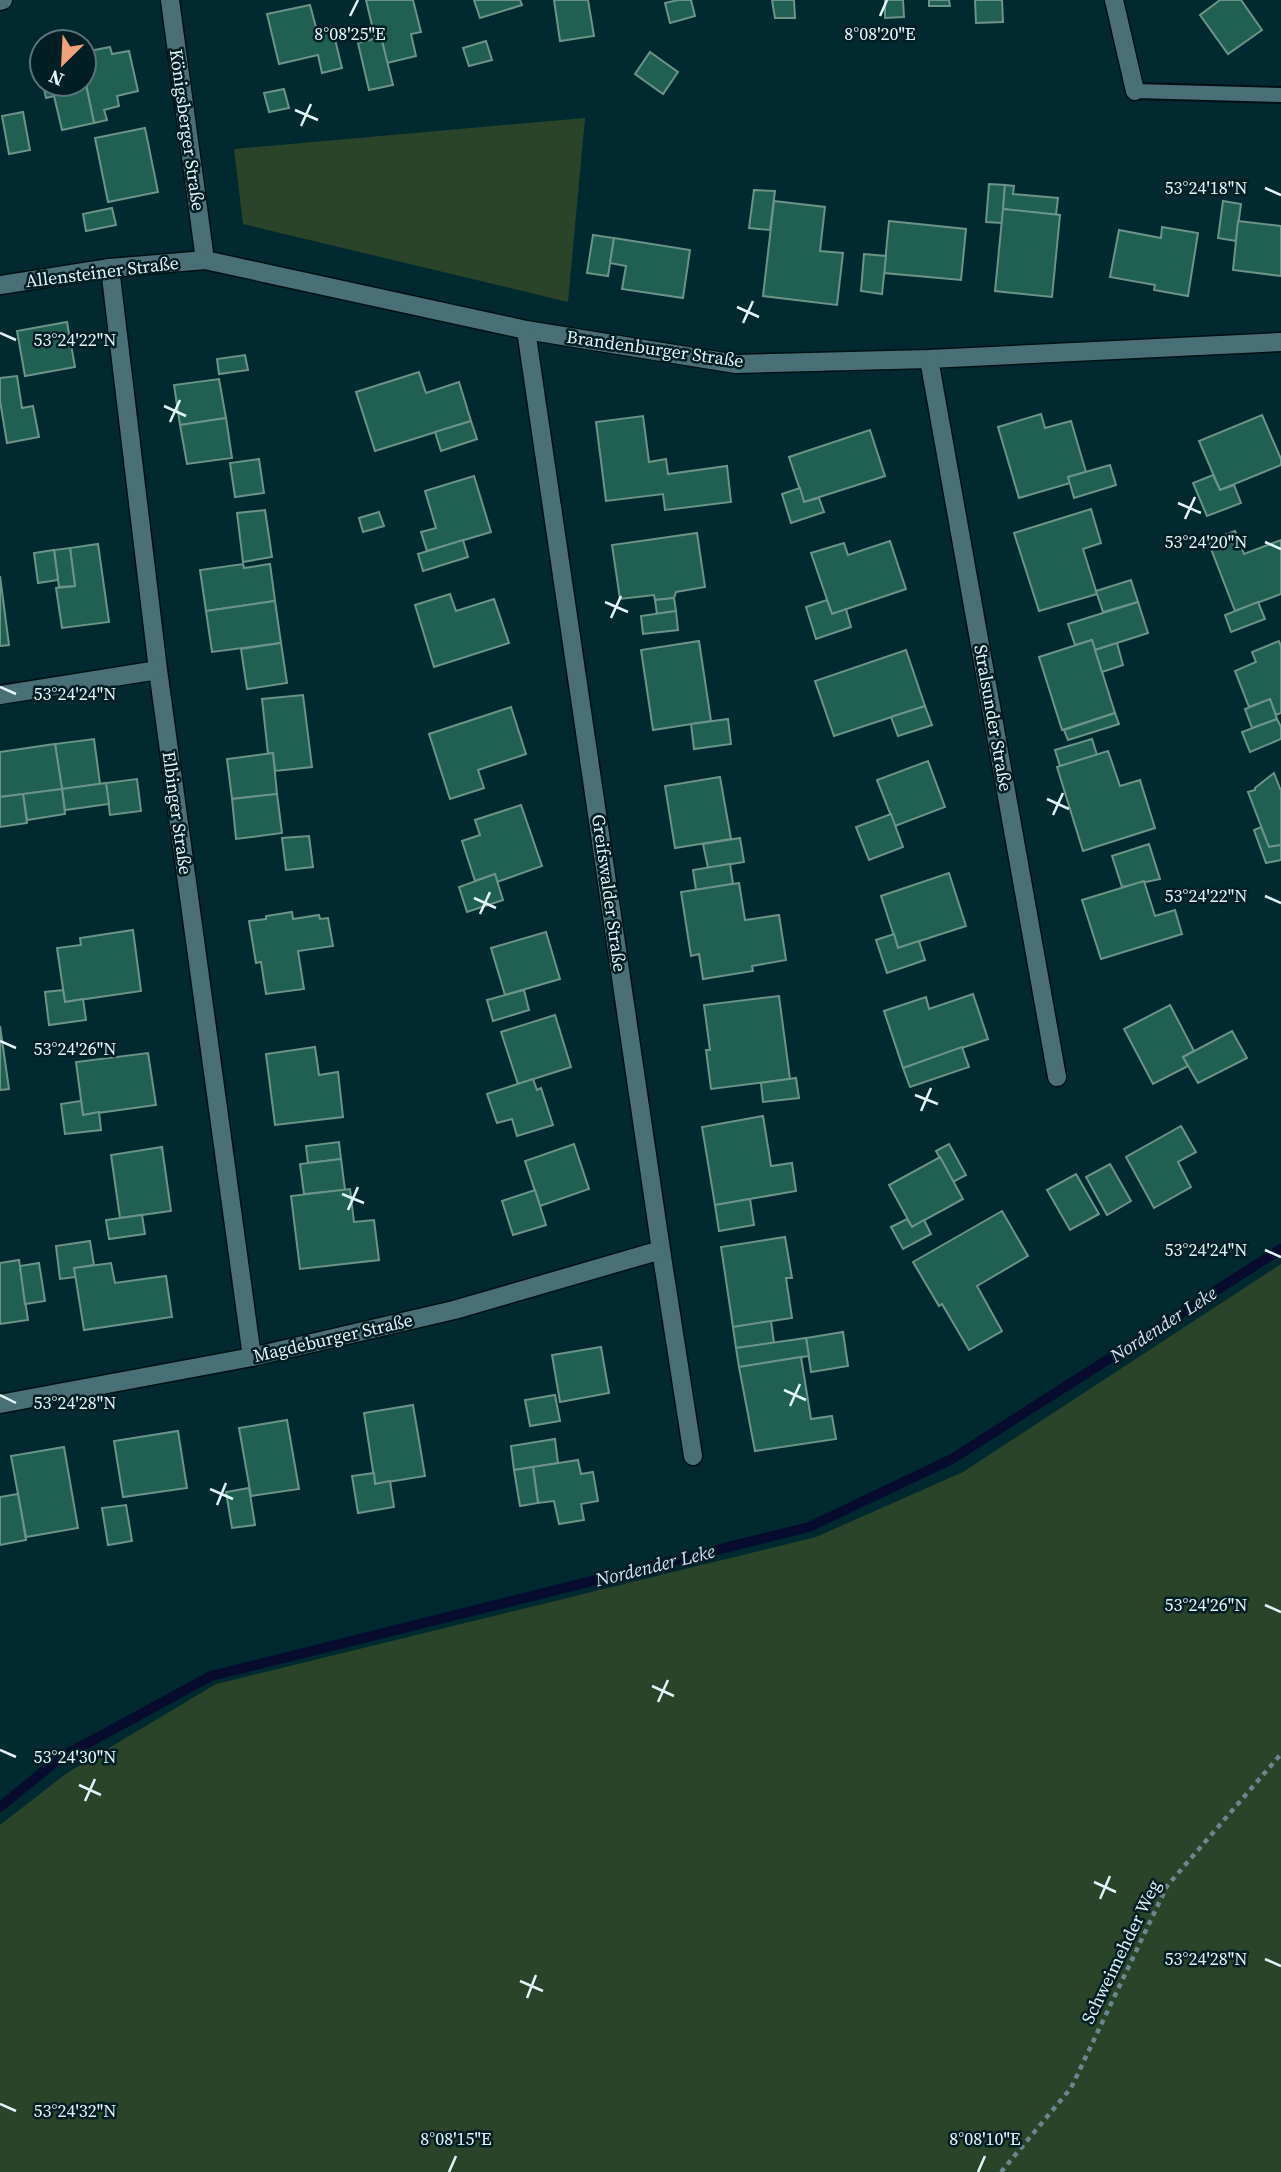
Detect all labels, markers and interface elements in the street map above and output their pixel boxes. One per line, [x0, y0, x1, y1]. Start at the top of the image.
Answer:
text: 8°08'25"E [314, 21, 386, 46]
text: 8°08'20"E [844, 21, 916, 46]
north arrow [28, 28, 98, 98]
street label: Königsberger Straße [164, 47, 211, 212]
text: N [44, 64, 68, 93]
text: 53°24'18"N [1165, 175, 1247, 200]
street label: Allensteiner Straße [24, 250, 180, 293]
street label: Brandenburger Straße [565, 324, 745, 373]
text: 53°24'22"N [34, 327, 116, 352]
text: 53°24'20"N [1165, 529, 1247, 554]
street label: Stralsunder Straße [968, 643, 1019, 793]
text: 53°24'24"N [34, 681, 116, 706]
street label: Elbinger Straße [156, 750, 199, 876]
street label: Greifswalder Straße [586, 813, 633, 973]
text: 53°24'22"N [1165, 883, 1247, 908]
text: 53°24'26"N [34, 1036, 116, 1061]
text: 53°24'24"N [1165, 1237, 1247, 1262]
water label: Nordender Leke [1104, 1280, 1222, 1369]
street label: Magdeburger Straße [251, 1307, 415, 1368]
text: 53°24'28"N [34, 1390, 116, 1415]
water label: Nordender Leke [592, 1538, 718, 1593]
text: 53°24'26"N [1165, 1592, 1247, 1617]
text: 53°24'30"N [34, 1744, 116, 1769]
street label: Schweimehder Weg [1075, 1876, 1166, 2028]
text: 53°24'28"N [1165, 1946, 1247, 1971]
text: 53°24'32"N [34, 2098, 116, 2123]
text: 8°08'15"E [420, 2126, 492, 2151]
text: 8°08'10"E [949, 2126, 1021, 2151]

